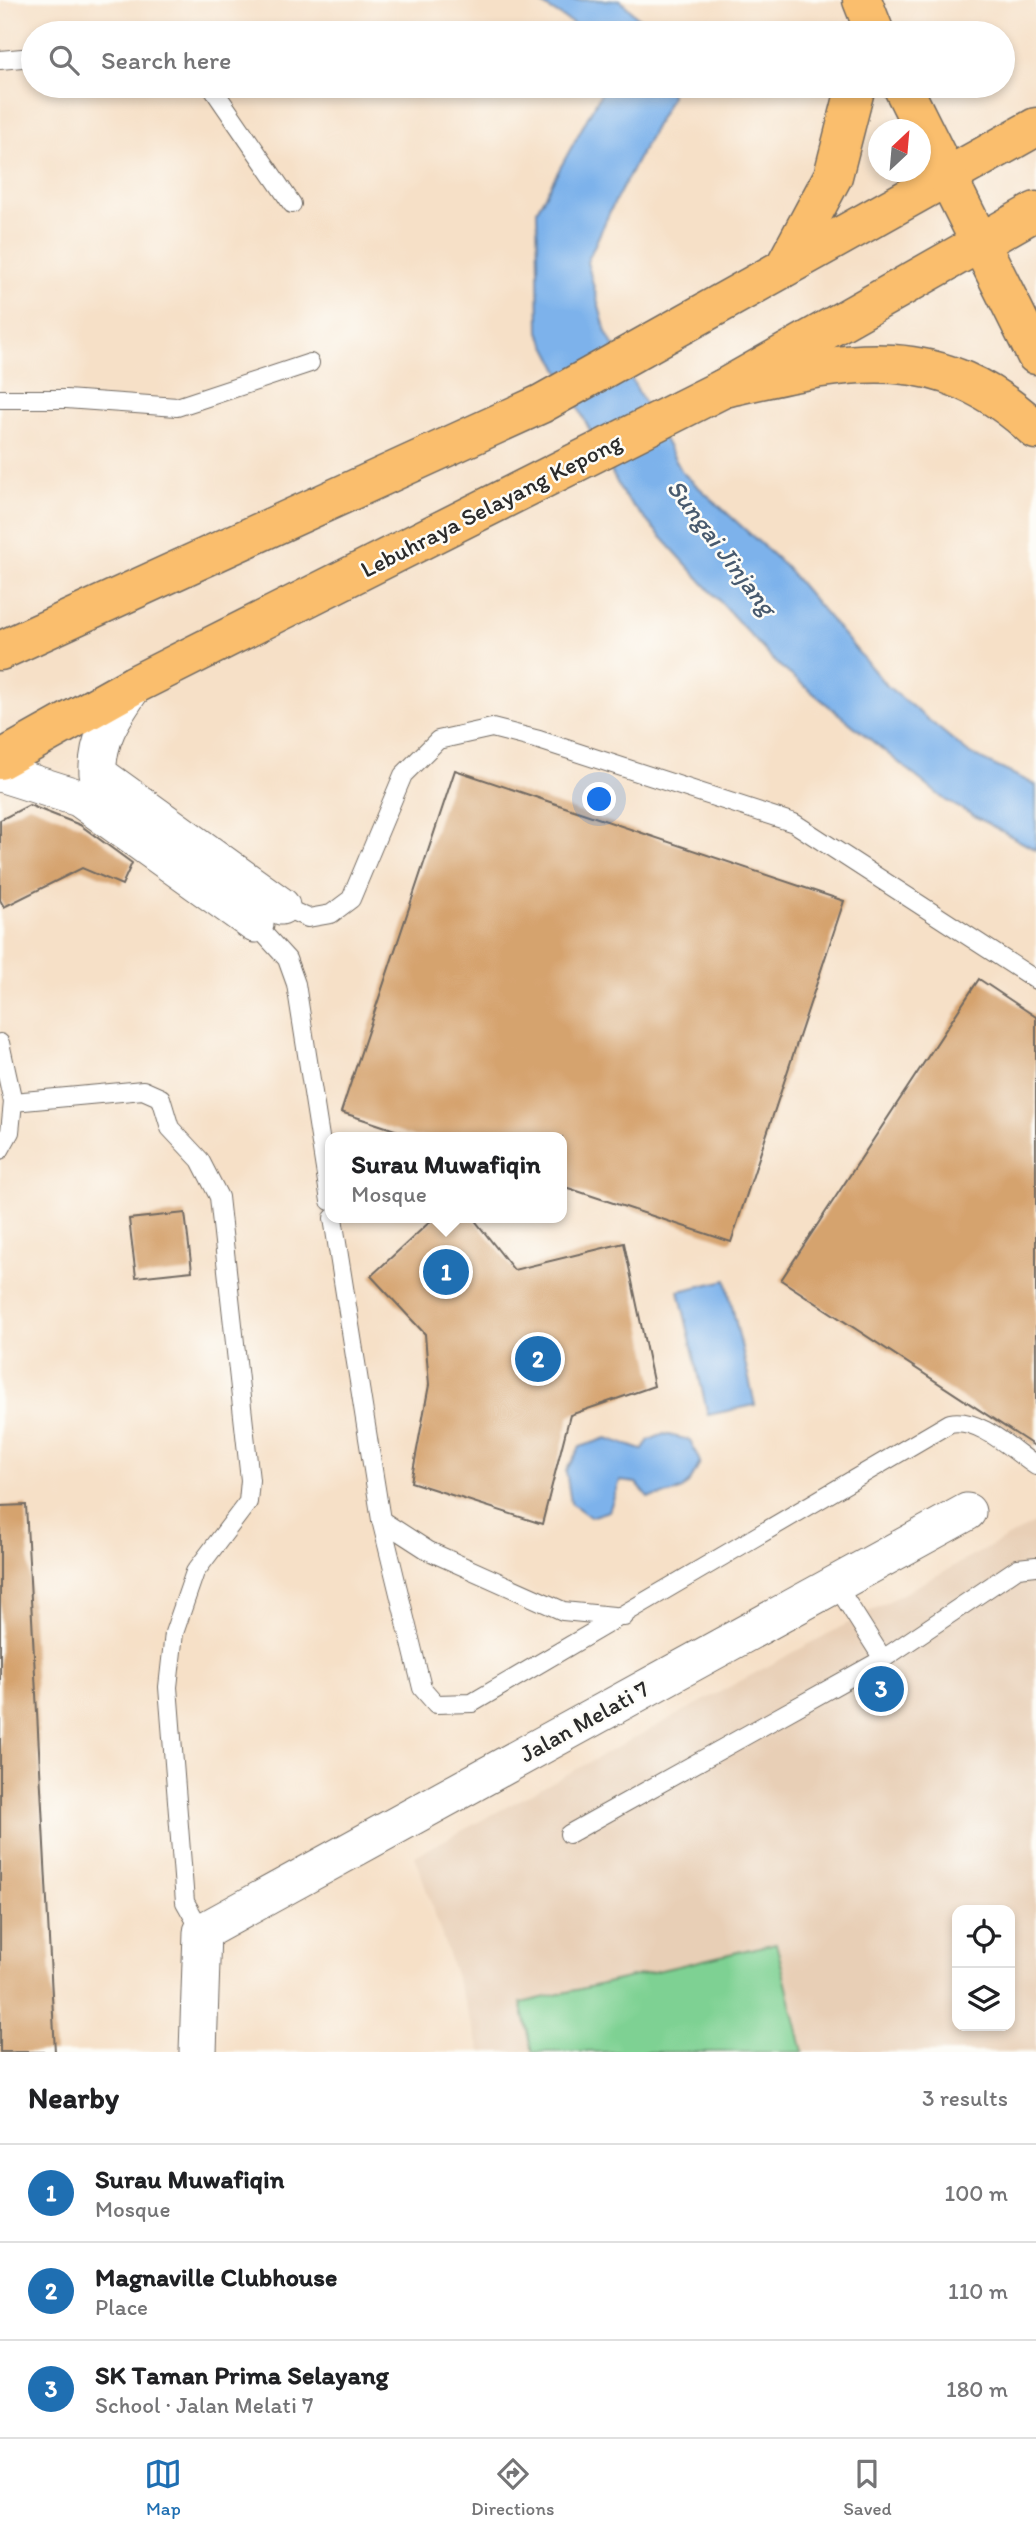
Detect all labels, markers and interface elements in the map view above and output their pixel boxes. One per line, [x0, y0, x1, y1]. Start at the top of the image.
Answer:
search box [21, 21, 1015, 98]
icon: search [45, 41, 83, 79]
text: Search here [101, 44, 231, 76]
north arrow [868, 119, 931, 182]
street label: Lebuhraya Selayang Kepong [356, 426, 627, 584]
water label: Sungai Jinjang [660, 472, 786, 625]
your location [582, 782, 616, 816]
popup [325, 1132, 567, 1223]
text: Surau Muwafiqin [351, 1148, 541, 1180]
text: Mosque [351, 1180, 427, 1208]
pin: 1 [423, 1246, 469, 1298]
pin: 2 [515, 1333, 561, 1385]
pin: 3 [858, 1663, 904, 1715]
street label: Jalan Melati 7 [514, 1674, 654, 1768]
map controls [952, 1905, 1015, 2031]
button: locate [952, 1905, 1015, 1968]
button: layers [952, 1968, 1015, 2031]
text: Nearby [28, 2079, 119, 2116]
text: 3 results [922, 2084, 1008, 2112]
text: Surau Muwafiqin [95, 2163, 284, 2195]
text: 1 [46, 2179, 56, 2207]
text: 100 m [944, 2179, 1008, 2207]
text: Mosque [95, 2195, 171, 2223]
text: Magnaville Clubhouse [95, 2261, 337, 2293]
text: 2 [45, 2277, 57, 2305]
text: 110 m [948, 2277, 1008, 2305]
text: Place [95, 2293, 148, 2321]
text: SK Taman Prima Selayang [95, 2359, 389, 2391]
text: 3 [45, 2375, 57, 2403]
text: 180 m [946, 2375, 1008, 2403]
text: School · Jalan Melati 7 [95, 2391, 313, 2419]
tab: Map [144, 2455, 182, 2520]
tab: Directions [471, 2455, 555, 2520]
tab: Saved [843, 2455, 892, 2520]

